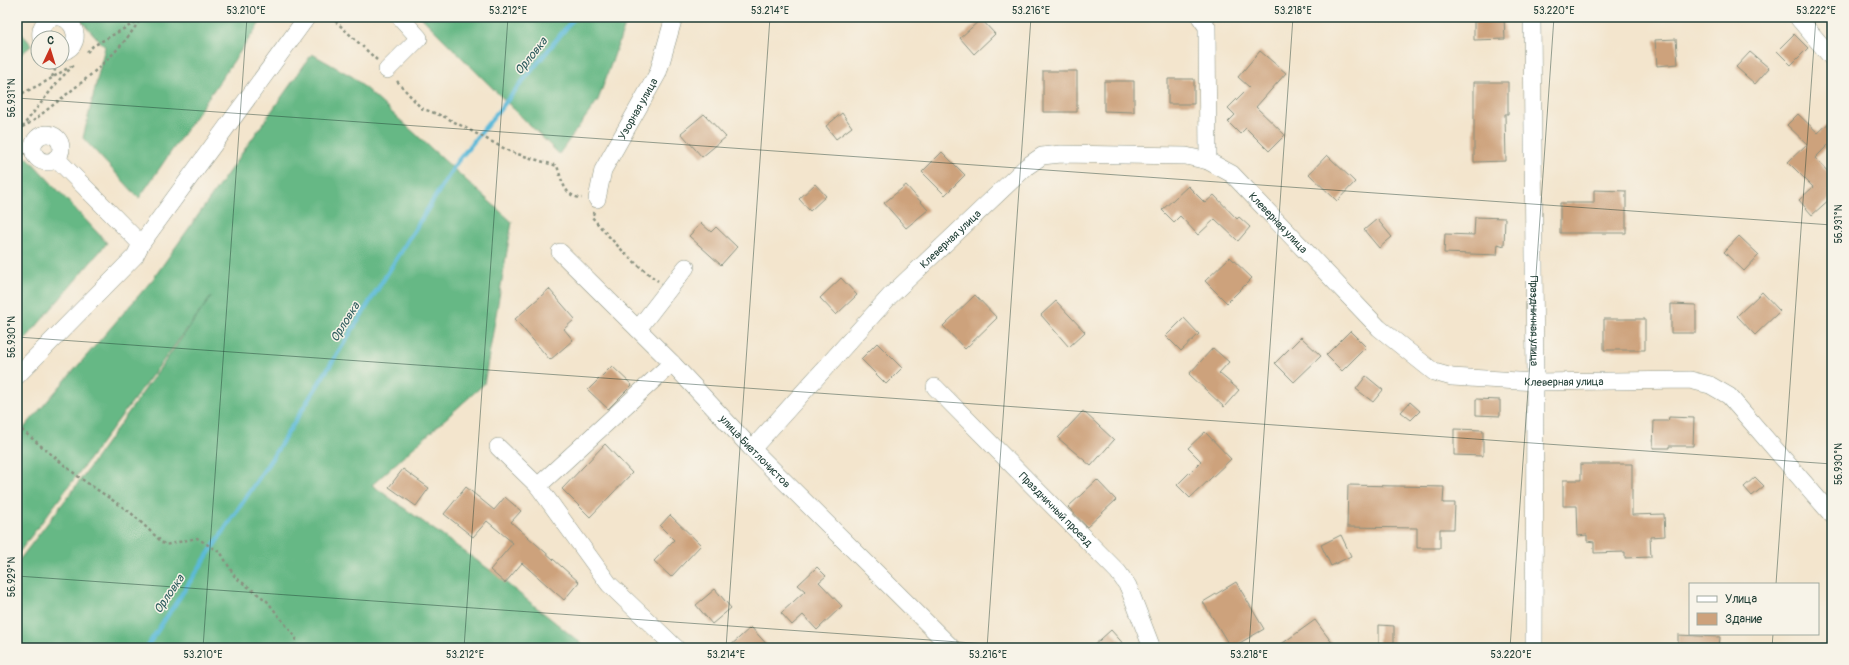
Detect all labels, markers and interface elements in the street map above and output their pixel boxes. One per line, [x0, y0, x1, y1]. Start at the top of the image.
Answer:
text: 53.210°E [226, 5, 266, 17]
text: 53.212°E [489, 5, 527, 17]
text: 53.214°E [751, 5, 789, 17]
text: 53.216°E [1012, 5, 1050, 17]
text: 53.218°E [1274, 5, 1312, 17]
text: 53.220°E [1534, 5, 1574, 17]
text: 53.222°E [1796, 5, 1836, 17]
north arrow [30, 30, 70, 70]
text: С [47, 34, 55, 47]
water label: Орловка [512, 34, 552, 78]
street label: Узорная улица [616, 76, 661, 142]
text: 56.931°N [6, 78, 18, 118]
street label: Клеверная улица [1246, 190, 1310, 256]
text: 56.931°N [1833, 204, 1845, 244]
street label: Клеверная улица [917, 207, 984, 271]
street label: Праздничная улица [1527, 276, 1541, 366]
water label: Орловка [327, 299, 364, 345]
text: 56.930°N [6, 316, 18, 358]
street label: Клеверная улица [1524, 375, 1604, 389]
street label: улица Биатлонистов [716, 412, 793, 491]
text: 56.930°N [1833, 443, 1845, 485]
street label: Праздничный проезд [1016, 470, 1095, 550]
text: 56.929°N [6, 557, 18, 597]
water label: Орловка [151, 571, 189, 617]
legend [1689, 583, 1819, 635]
text: Улица [1725, 592, 1757, 607]
text: Здание [1725, 612, 1762, 627]
text: 53.210°E [183, 649, 223, 661]
text: 53.212°E [446, 649, 484, 661]
text: 53.214°E [707, 649, 745, 661]
text: 53.216°E [969, 649, 1007, 661]
text: 53.218°E [1230, 649, 1268, 661]
text: 53.220°E [1491, 649, 1531, 661]

